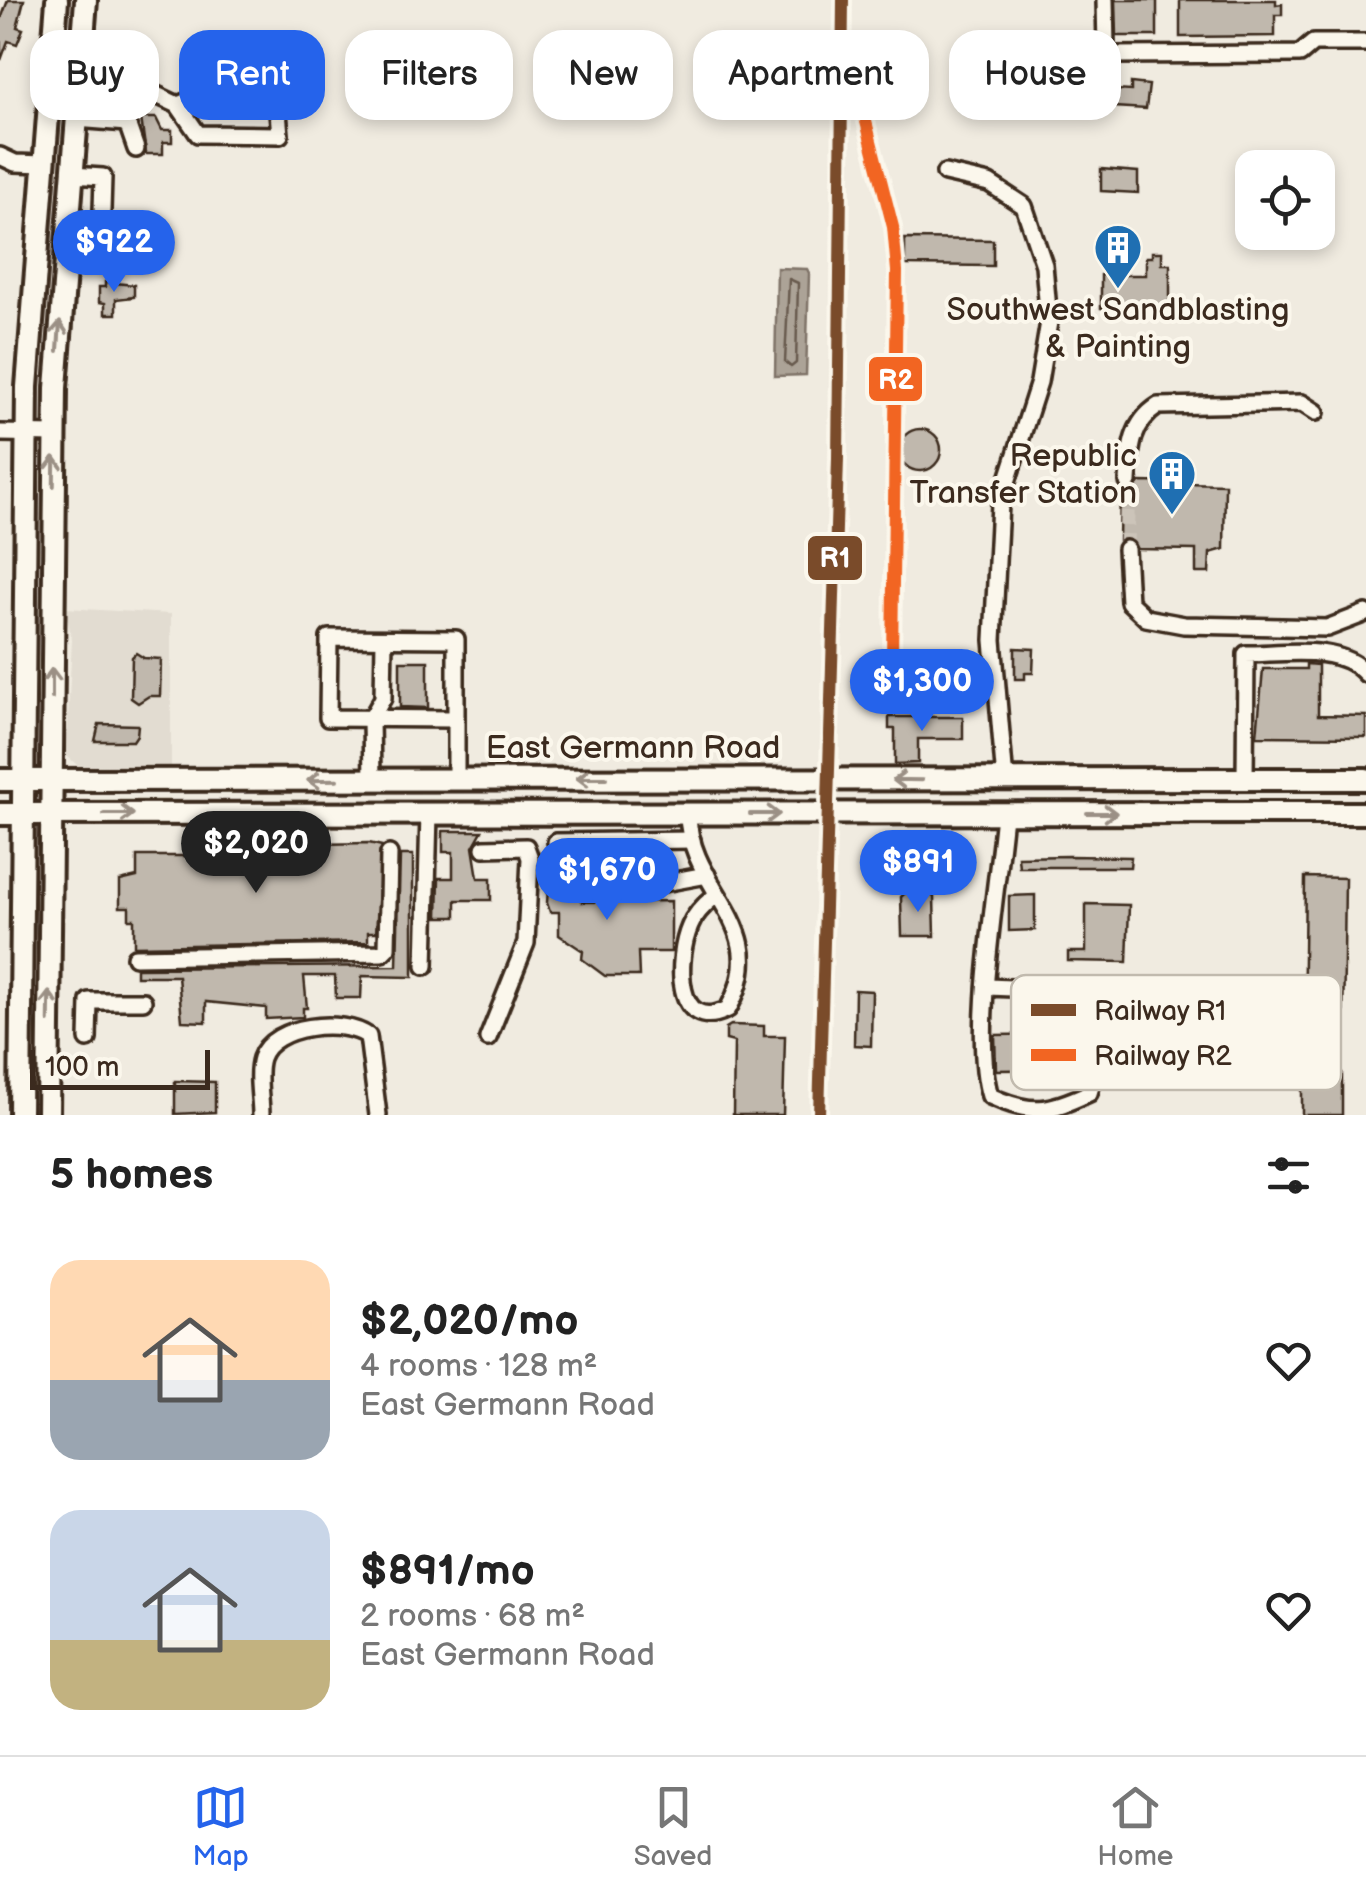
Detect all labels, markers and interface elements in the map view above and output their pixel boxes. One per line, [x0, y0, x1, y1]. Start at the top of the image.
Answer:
chip: Buy [30, 30, 159, 120]
chip: Rent [179, 30, 325, 120]
chip: Filters [345, 30, 513, 120]
chip: New [533, 30, 673, 120]
chip: Apartment [693, 30, 929, 120]
chip: House [949, 30, 1121, 120]
map controls [1235, 150, 1335, 250]
button: locate [1235, 150, 1335, 250]
pin: $922 [55, 210, 173, 295]
building icon: Southwest Sandblasting & Painting [1092, 222, 1144, 290]
text: $922 [75, 223, 153, 262]
place label: Southwest Sandblasting & Painting [947, 291, 1289, 367]
one-way arrow [50, 321, 69, 353]
line badge: R2 [867, 355, 924, 403]
text: R2 [878, 364, 914, 397]
place label: Republic Transfer Station [909, 437, 1137, 513]
building icon: Republic Transfer Station [1146, 448, 1198, 516]
one-way arrow [45, 456, 64, 488]
line badge: R1 [806, 534, 864, 582]
text: R1 [820, 542, 850, 575]
pin: $1,300 [841, 649, 1003, 734]
text: $1,300 [872, 662, 972, 701]
one-way arrow [42, 668, 61, 700]
street label: East Germann Road [486, 729, 780, 768]
one-way arrow [575, 768, 608, 788]
one-way arrow [306, 770, 338, 789]
one-way arrow [892, 770, 924, 789]
one-way arrow [102, 804, 134, 824]
one-way arrow [748, 804, 780, 824]
one-way arrow [1084, 804, 1117, 822]
pin: $2,020 [175, 811, 337, 896]
text: $2,020 [203, 824, 309, 863]
pin: $891 [859, 830, 977, 915]
pin: $1,670 [526, 838, 688, 923]
text: $891 [882, 843, 954, 882]
text: $1,670 [558, 851, 656, 890]
legend [1011, 975, 1341, 1090]
one-way arrow [39, 991, 58, 1023]
text: Railway R1 [1094, 995, 1226, 1028]
text: Railway R2 [1094, 1040, 1232, 1073]
scale bar [30, 1045, 210, 1090]
text: 100 m [45, 1051, 119, 1084]
icon: filters [1261, 1148, 1316, 1203]
text: 5 homes [50, 1150, 213, 1201]
text: $2,020/mo [360, 1296, 578, 1347]
icon: home [130, 1300, 250, 1420]
icon: heart [1261, 1333, 1316, 1388]
text: 4 rooms · 128 m² [360, 1347, 597, 1386]
text: East Germann Road [360, 1386, 655, 1425]
text: $891/mo [360, 1546, 535, 1597]
icon: home [130, 1550, 250, 1670]
icon: heart [1261, 1583, 1316, 1638]
text: 2 rooms · 68 m² [360, 1597, 585, 1636]
text: East Germann Road [360, 1636, 655, 1675]
tab: Map [193, 1780, 249, 1873]
tab: Saved [634, 1780, 712, 1873]
tab: Home [1097, 1780, 1173, 1873]

